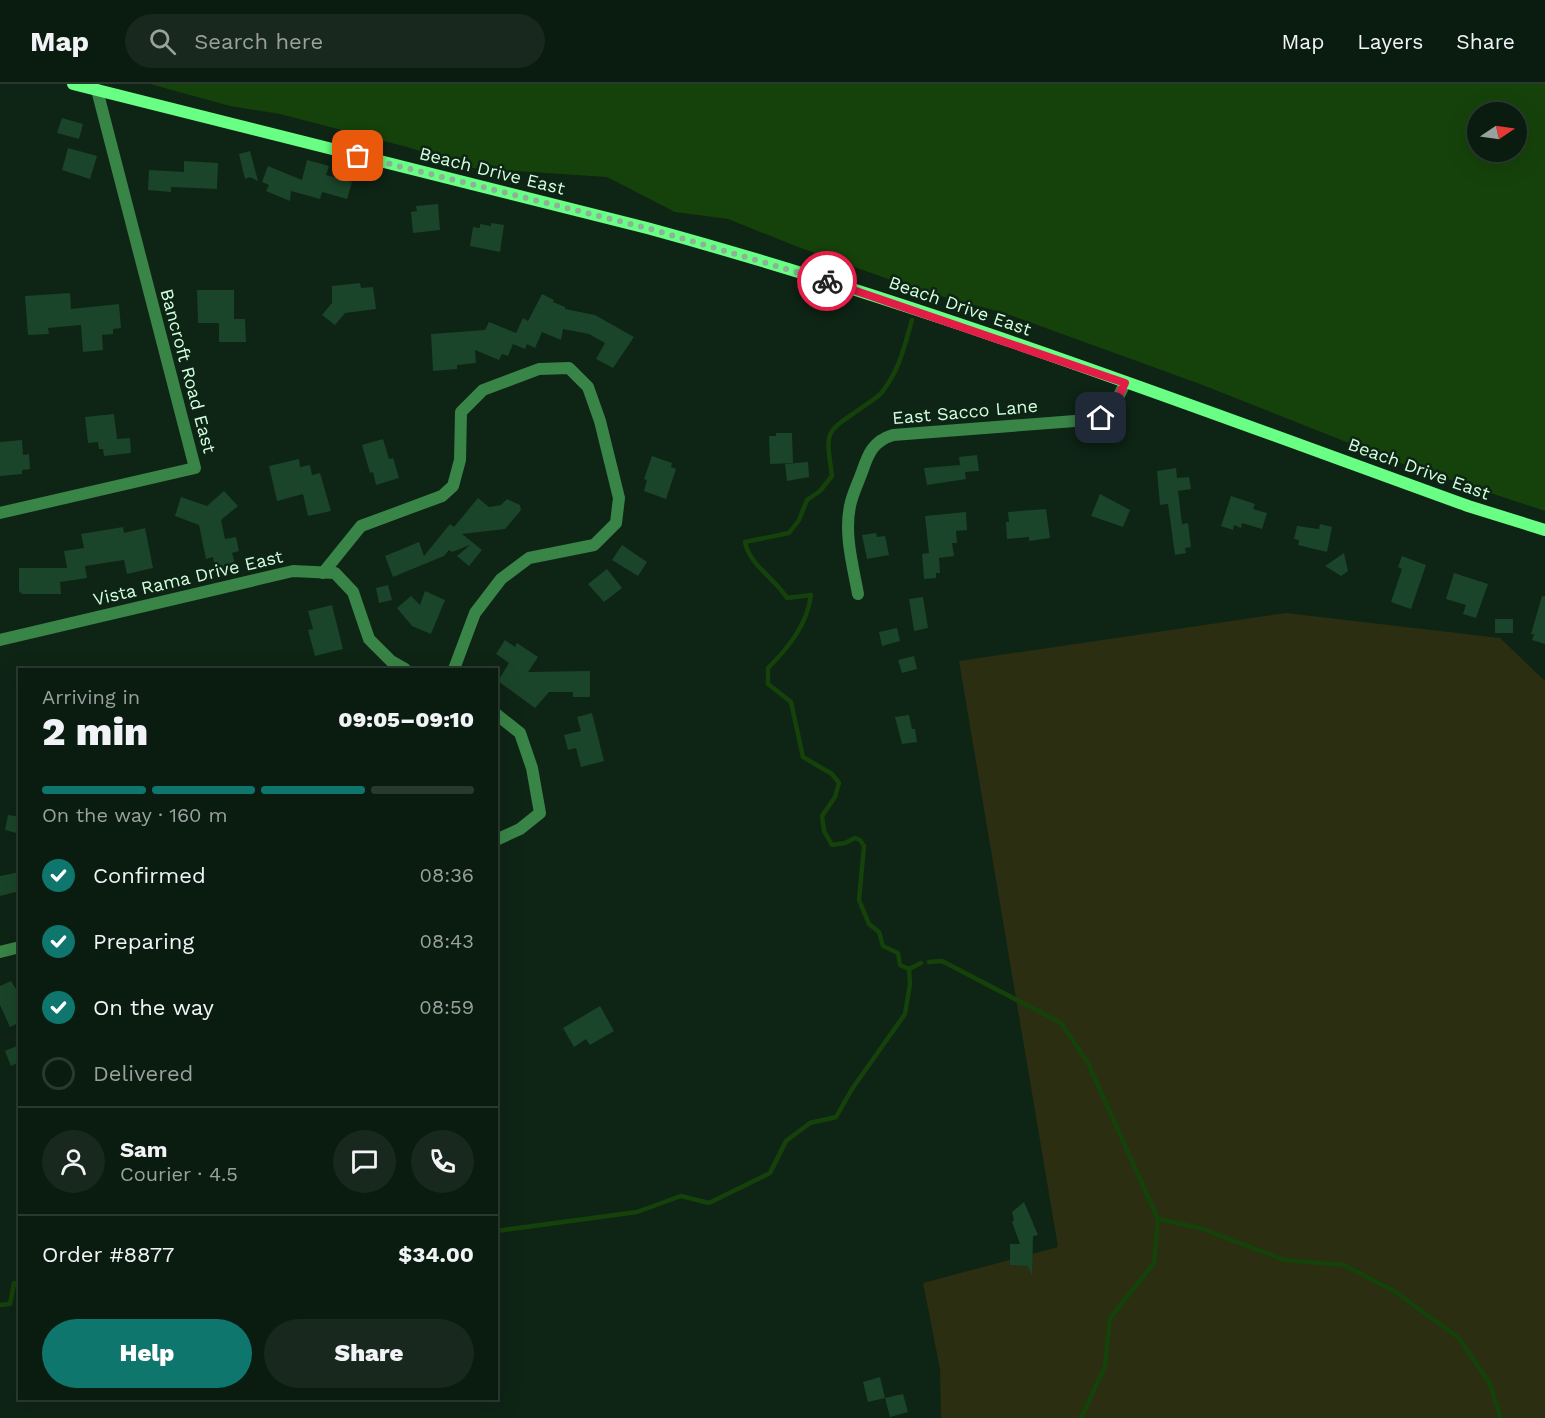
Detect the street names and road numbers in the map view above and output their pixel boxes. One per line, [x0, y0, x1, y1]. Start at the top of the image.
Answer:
street label: Beach Drive East [417, 142, 568, 199]
street label: Beach Drive East [886, 271, 1035, 340]
street label: Bancroft Road East [156, 286, 221, 456]
street label: East Sacco Lane [891, 395, 1039, 428]
street label: Beach Drive East [1345, 433, 1493, 504]
street label: Vista Rama Drive East [91, 545, 285, 610]

